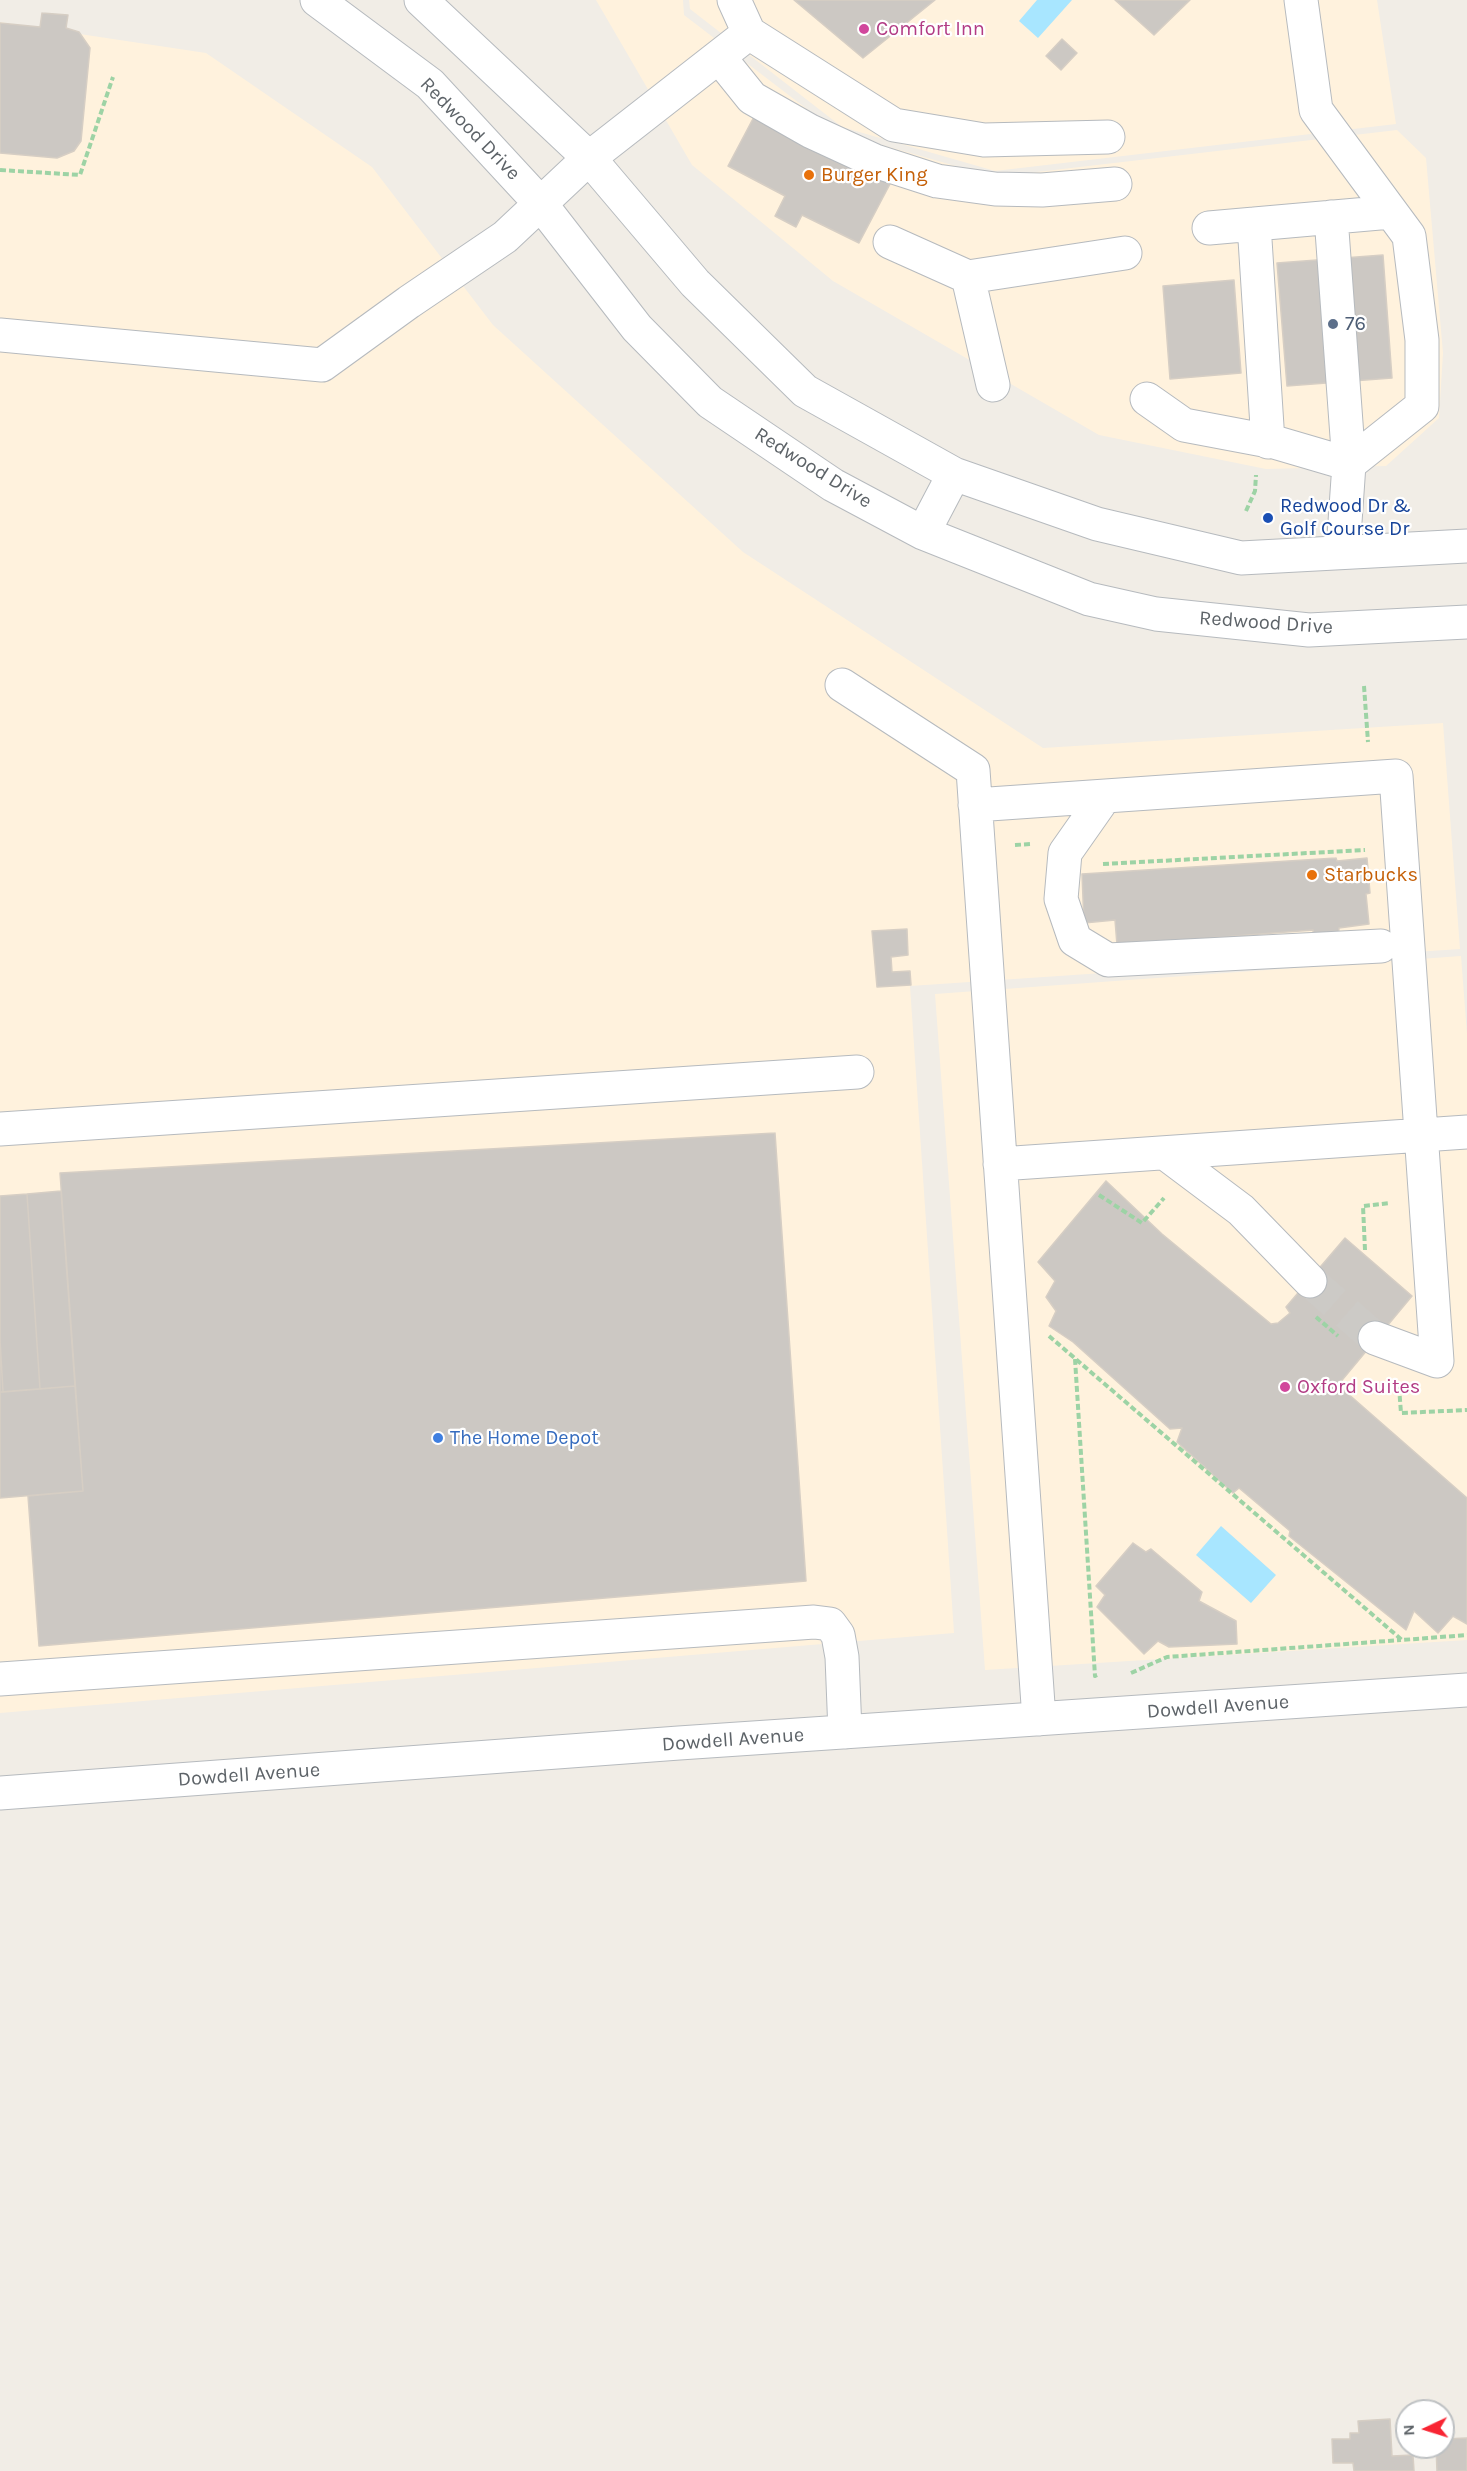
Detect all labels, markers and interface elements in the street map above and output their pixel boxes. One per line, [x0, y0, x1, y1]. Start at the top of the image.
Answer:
place label: Comfort Inn [876, 17, 985, 41]
marker: Comfort Inn [857, 22, 871, 36]
street label: Redwood Drive [415, 72, 525, 186]
place label: Burger King [821, 163, 927, 187]
marker: Burger King [802, 168, 816, 182]
place label: 76 [1345, 312, 1366, 336]
marker: 76 [1326, 317, 1340, 331]
street label: Redwood Drive [750, 422, 876, 514]
place label: Redwood Dr & Golf Course Dr [1280, 494, 1411, 541]
marker: Redwood Dr & Golf Course Dr [1261, 511, 1275, 525]
street label: Redwood Drive [1198, 606, 1334, 640]
place label: Starbucks [1324, 863, 1418, 887]
marker: Starbucks [1305, 868, 1319, 882]
place label: Oxford Suites [1297, 1375, 1420, 1399]
marker: Oxford Suites [1278, 1380, 1292, 1394]
place label: The Home Depot [450, 1426, 599, 1450]
marker: The Home Depot [431, 1431, 445, 1445]
street label: Dowdell Avenue [1146, 1690, 1290, 1724]
street label: Dowdell Avenue [661, 1723, 805, 1757]
street label: Dowdell Avenue [177, 1758, 321, 1792]
north arrow [1395, 2399, 1455, 2459]
text: N [1399, 2424, 1418, 2437]

